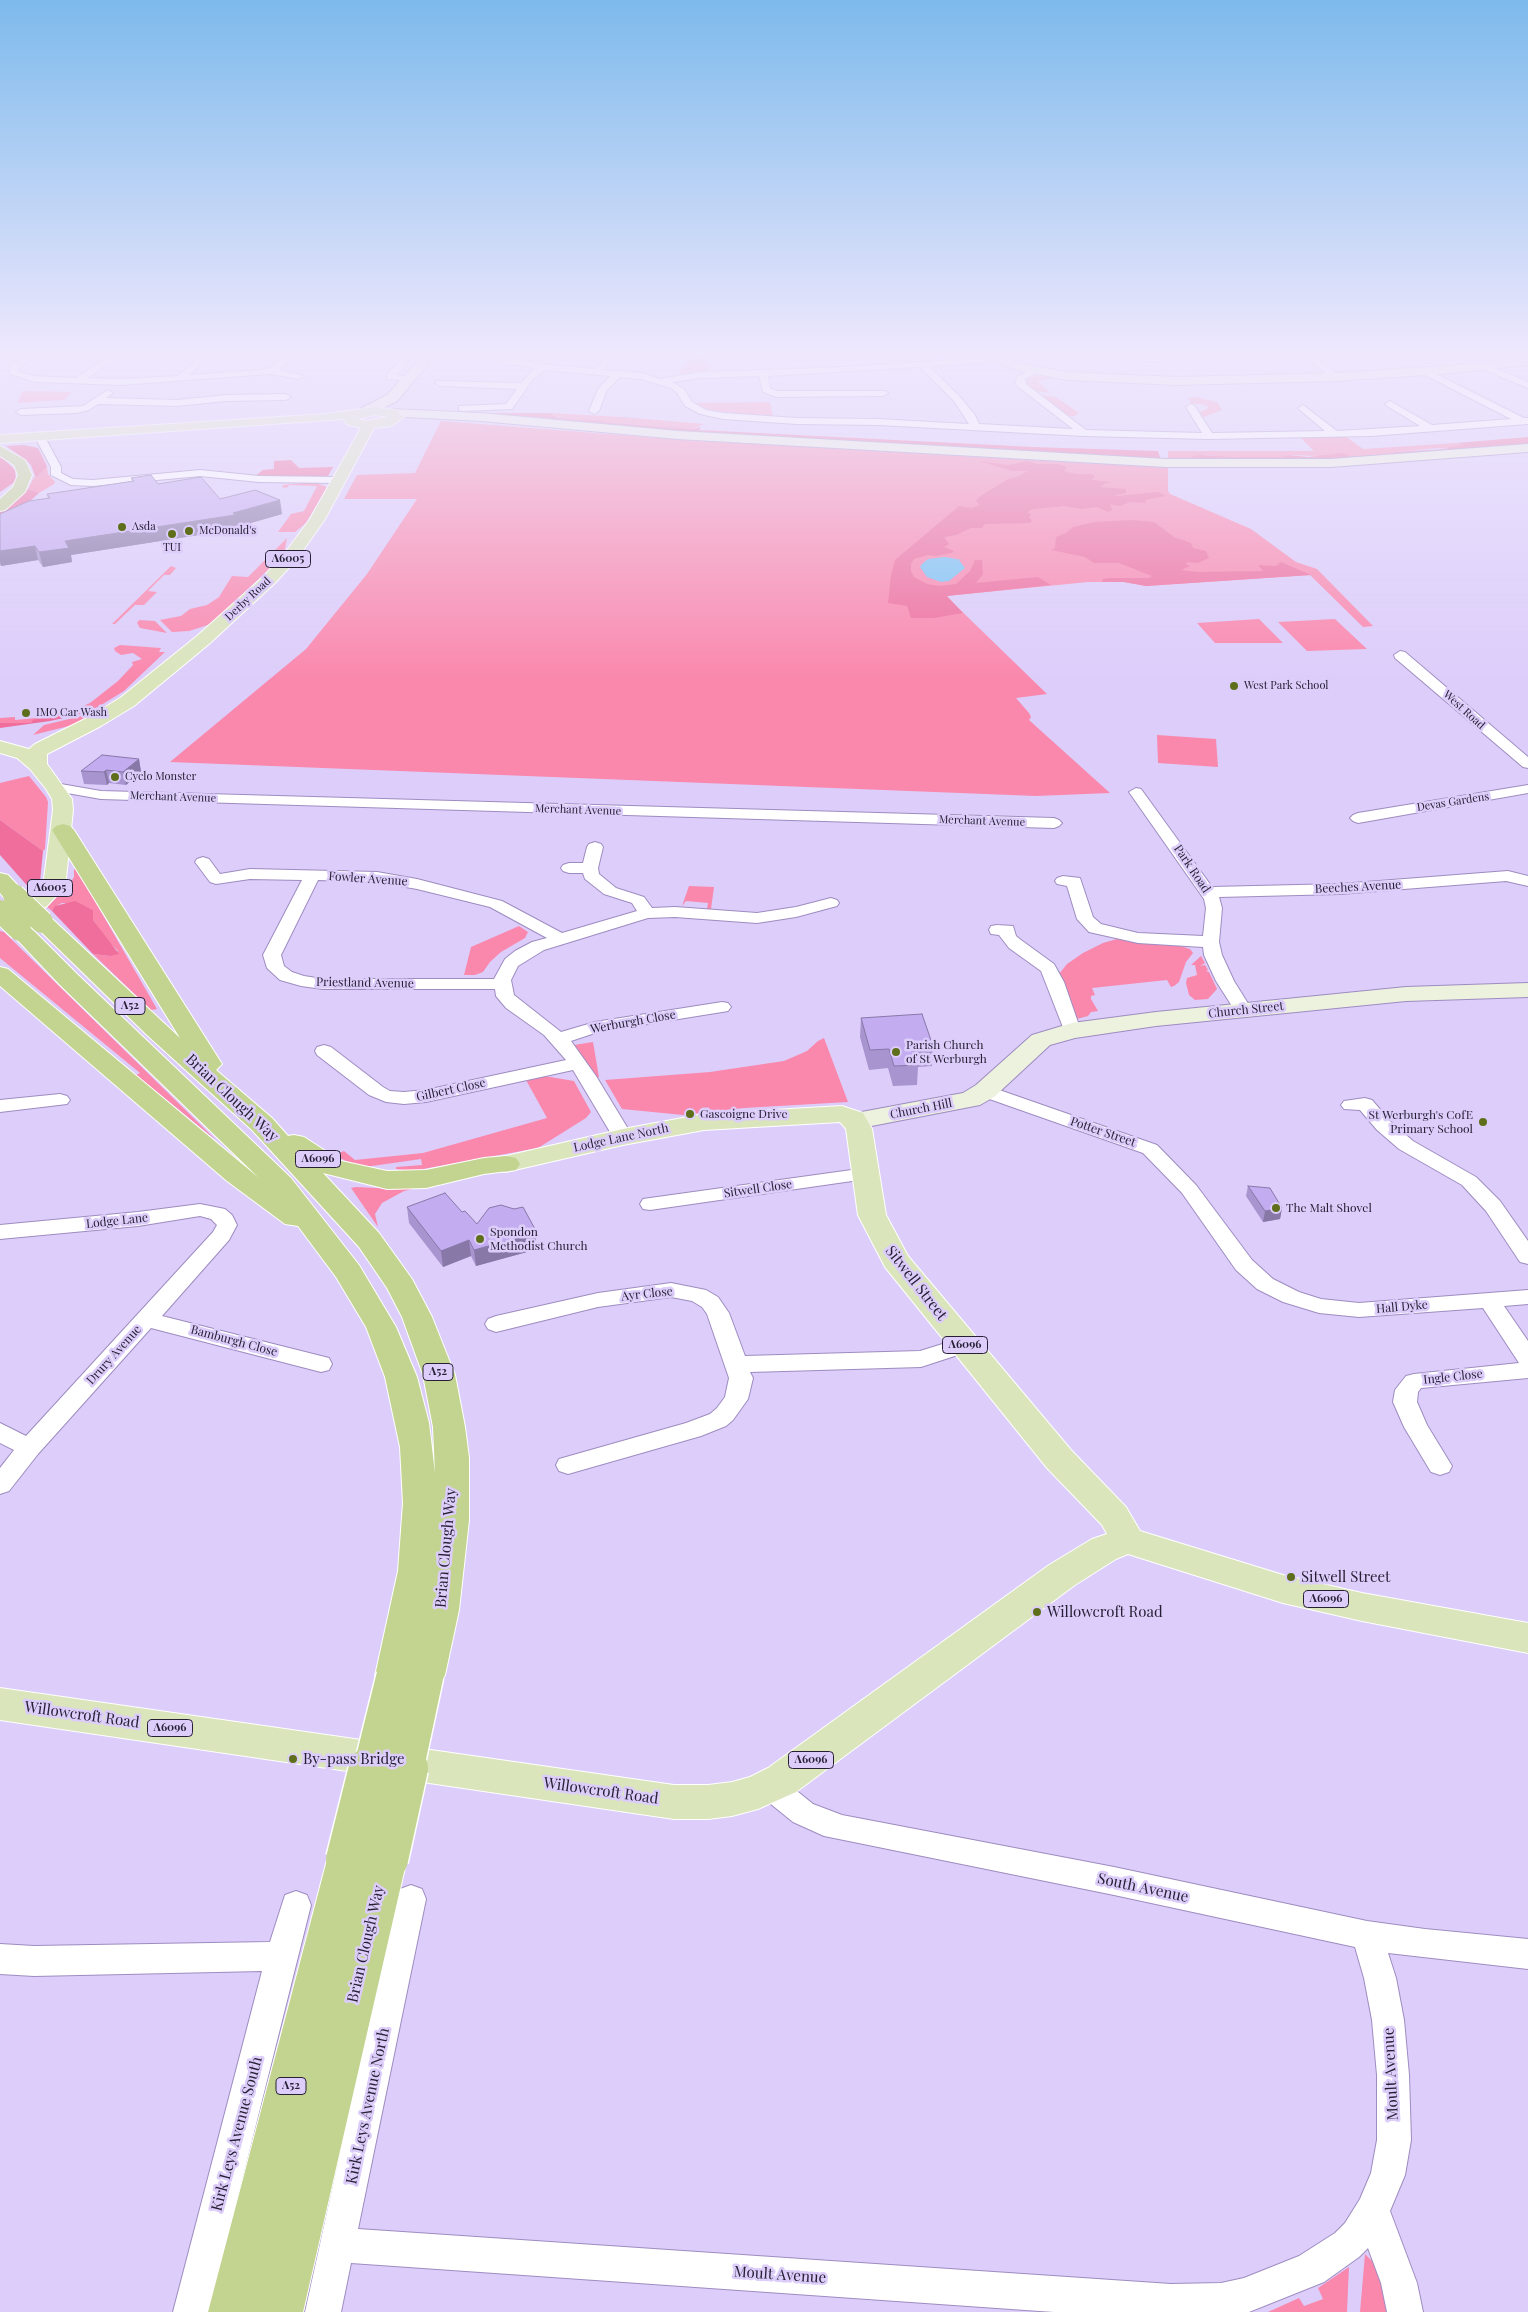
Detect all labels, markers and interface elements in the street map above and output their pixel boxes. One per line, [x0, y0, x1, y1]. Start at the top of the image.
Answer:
place label: Asda [132, 520, 156, 534]
marker: Asda [116, 521, 128, 533]
place label: McDonald's [199, 524, 256, 538]
marker: McDonald's [183, 525, 195, 537]
marker: TUI [166, 528, 178, 540]
place label: TUI [163, 541, 181, 555]
road number: A6005 [266, 550, 310, 568]
street label: Derby Road [222, 575, 274, 623]
place label: West Park School [1244, 679, 1328, 693]
marker: West Park School [1228, 680, 1240, 692]
street label: West Road [1441, 688, 1487, 732]
place label: IMO Car Wash [36, 706, 107, 720]
marker: IMO Car Wash [20, 707, 32, 719]
place label: Cyclo Monster [125, 770, 196, 784]
marker: Cyclo Monster [109, 771, 121, 783]
street label: Merchant Avenue [130, 789, 216, 805]
street label: Devas Gardens [1416, 790, 1490, 814]
street label: Merchant Avenue [535, 802, 621, 818]
street label: Merchant Avenue [939, 813, 1025, 829]
street label: Park Road [1171, 842, 1213, 896]
street label: Fowler Avenue [328, 869, 408, 889]
street label: Beeches Avenue [1314, 878, 1402, 896]
road number: A6005 [28, 880, 72, 896]
street label: Priestland Avenue [316, 975, 414, 991]
road number: A52 [115, 998, 145, 1014]
street label: Church Street [1208, 999, 1284, 1021]
street label: Werburgh Close [589, 1007, 677, 1037]
place label: Parish Church of St Werburgh [906, 1038, 987, 1066]
marker: Parish Church of St Werburgh [890, 1046, 902, 1058]
street label: Brian Clough Way [182, 1050, 282, 1146]
street label: Gilbert Close [415, 1076, 487, 1104]
street label: Church Hill [889, 1096, 953, 1122]
place label: Gascoigne Drive [700, 1107, 788, 1121]
marker: Gascoigne Drive [684, 1108, 696, 1120]
place label: St Werburgh's CofE Primary School [1369, 1108, 1473, 1136]
street label: Potter Street [1068, 1114, 1138, 1150]
marker: St Werburgh's CofE Primary School [1477, 1116, 1489, 1128]
street label: Lodge Lane North [572, 1121, 670, 1155]
road number: A6096 [296, 1150, 340, 1168]
street label: Sitwell Close [723, 1177, 793, 1201]
place label: The Malt Shovel [1286, 1201, 1372, 1215]
marker: The Malt Shovel [1270, 1202, 1282, 1214]
street label: Lodge Lane [85, 1211, 149, 1231]
place label: Spondon Methodist Church [490, 1225, 588, 1253]
marker: Spondon Methodist Church [474, 1233, 486, 1245]
street label: Sitwell Street [881, 1242, 951, 1324]
street label: Ayr Close [621, 1284, 673, 1304]
street label: Hall Dyke [1376, 1298, 1428, 1316]
street label: Drury Avenue [84, 1322, 144, 1388]
street label: Bamburgh Close [189, 1323, 279, 1359]
road number: A6096 [942, 1336, 988, 1354]
road number: A52 [423, 1364, 453, 1380]
street label: Ingle Close [1423, 1367, 1483, 1387]
street label: Brian Clough Way [432, 1487, 460, 1609]
place label: Sitwell Street [1301, 1568, 1390, 1586]
marker: Sitwell Street [1285, 1571, 1297, 1583]
road number: A6096 [1304, 1590, 1348, 1608]
place label: Willowcroft Road [1047, 1603, 1163, 1621]
marker: Willowcroft Road [1031, 1606, 1043, 1618]
street label: Willowcroft Road [24, 1698, 140, 1732]
road number: A6096 [148, 1720, 192, 1736]
place label: By-pass Bridge [303, 1750, 405, 1768]
road number: A6096 [788, 1752, 834, 1768]
marker: By-pass Bridge [287, 1753, 299, 1765]
street label: Willowcroft Road [543, 1774, 659, 1808]
street label: South Avenue [1096, 1870, 1190, 1906]
street label: Brian Clough Way [344, 1883, 388, 2005]
street label: Kirk Leys Avenue North [343, 2026, 393, 2186]
street label: Moult Avenue [1380, 2027, 1402, 2121]
street label: Kirk Leys Avenue South [208, 2055, 266, 2213]
road number: A52 [276, 2078, 306, 2094]
street label: Moult Avenue [733, 2263, 827, 2287]

